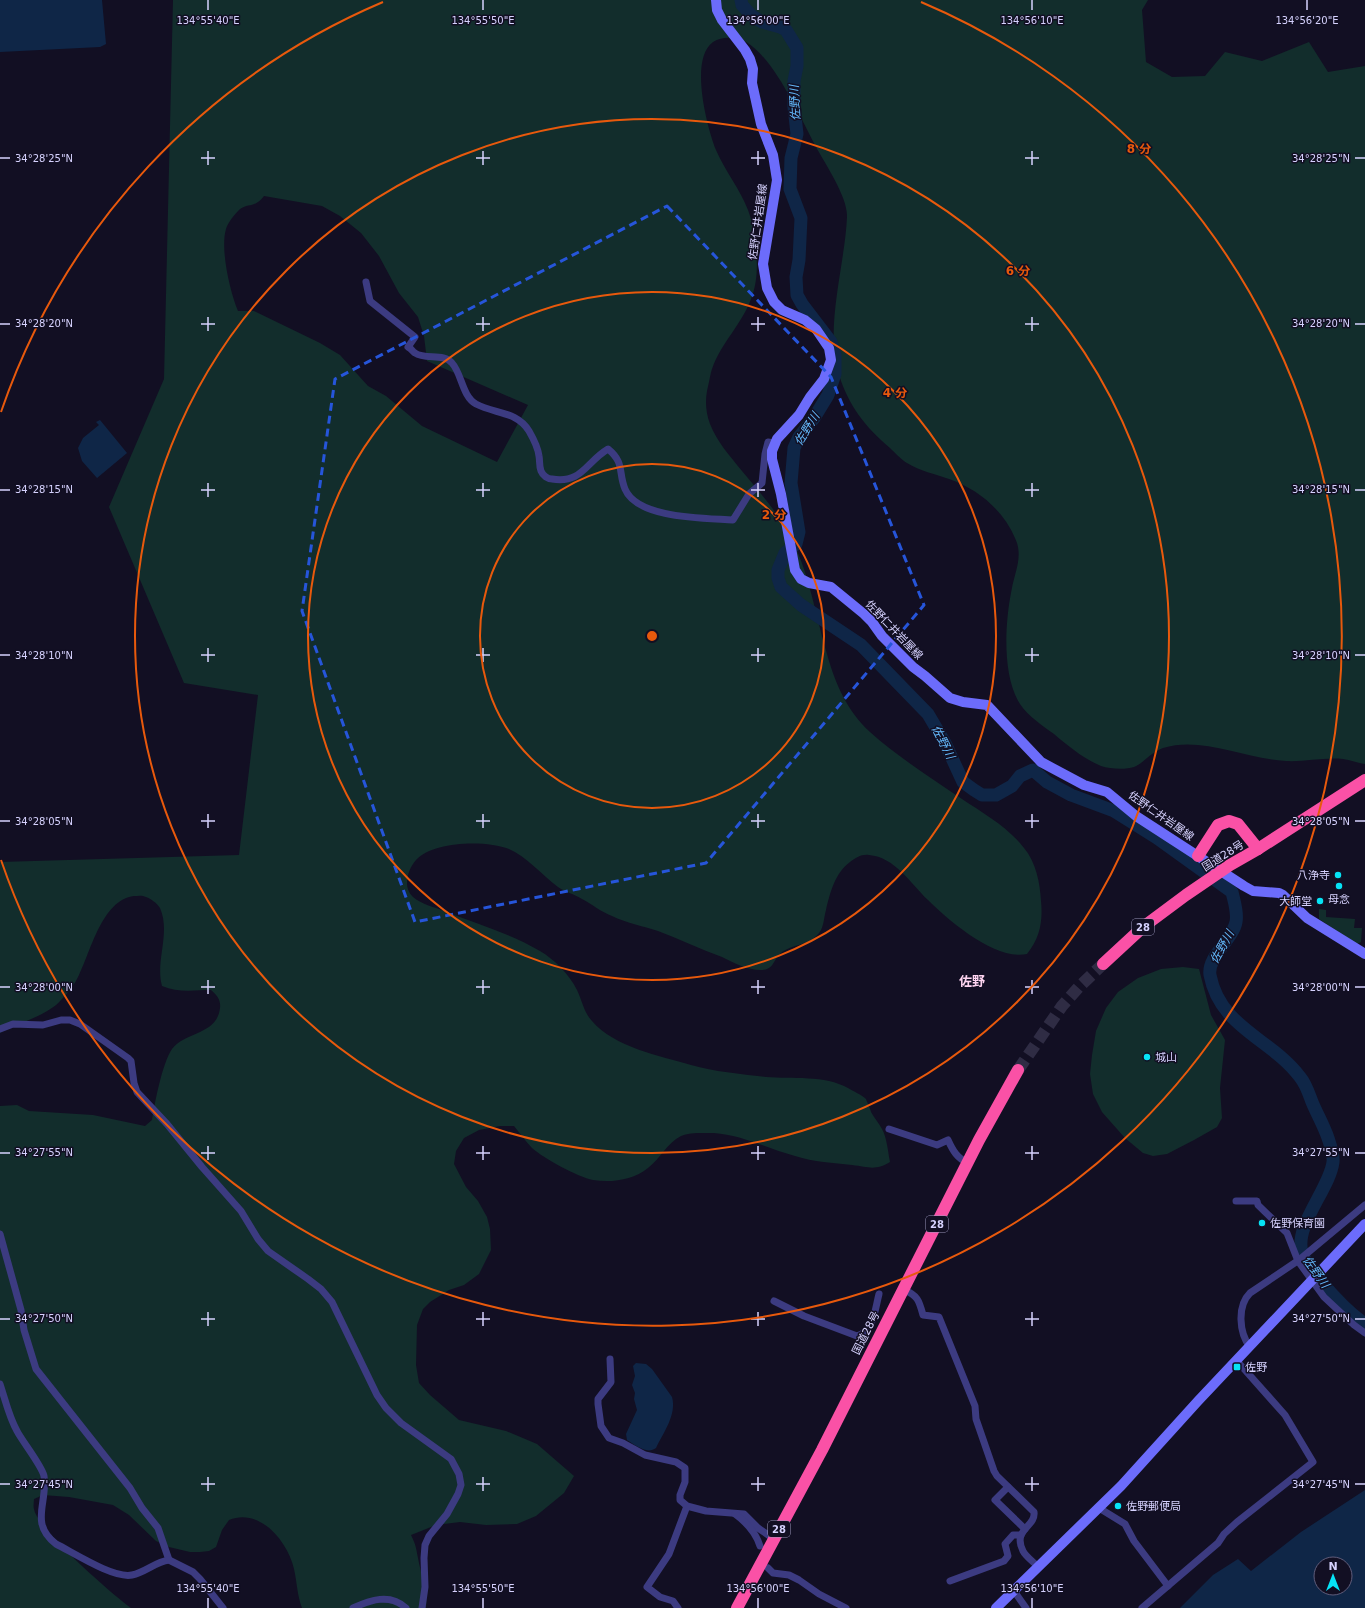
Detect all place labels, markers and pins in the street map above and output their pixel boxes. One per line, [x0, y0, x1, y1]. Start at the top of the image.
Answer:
centre of rings [645, 629, 659, 643]
place label: 八浄寺 [1297, 869, 1330, 882]
marker: 八浄寺 [1333, 870, 1343, 880]
marker: 母念 [1334, 881, 1344, 891]
place label: 母念 [1328, 893, 1350, 906]
place label: 大師堂 [1279, 895, 1312, 908]
marker: 大師堂 [1315, 896, 1325, 906]
place label: 城山 [1155, 1051, 1177, 1064]
marker: 城山 [1142, 1052, 1152, 1062]
place label: 佐野保育園 [1270, 1217, 1325, 1230]
marker: 佐野保育園 [1257, 1218, 1267, 1228]
place label: 佐野 [1245, 1361, 1267, 1374]
marker: 佐野 [1232, 1362, 1242, 1372]
place label: 佐野郵便局 [1126, 1500, 1181, 1513]
marker: 佐野郵便局 [1113, 1501, 1123, 1511]

